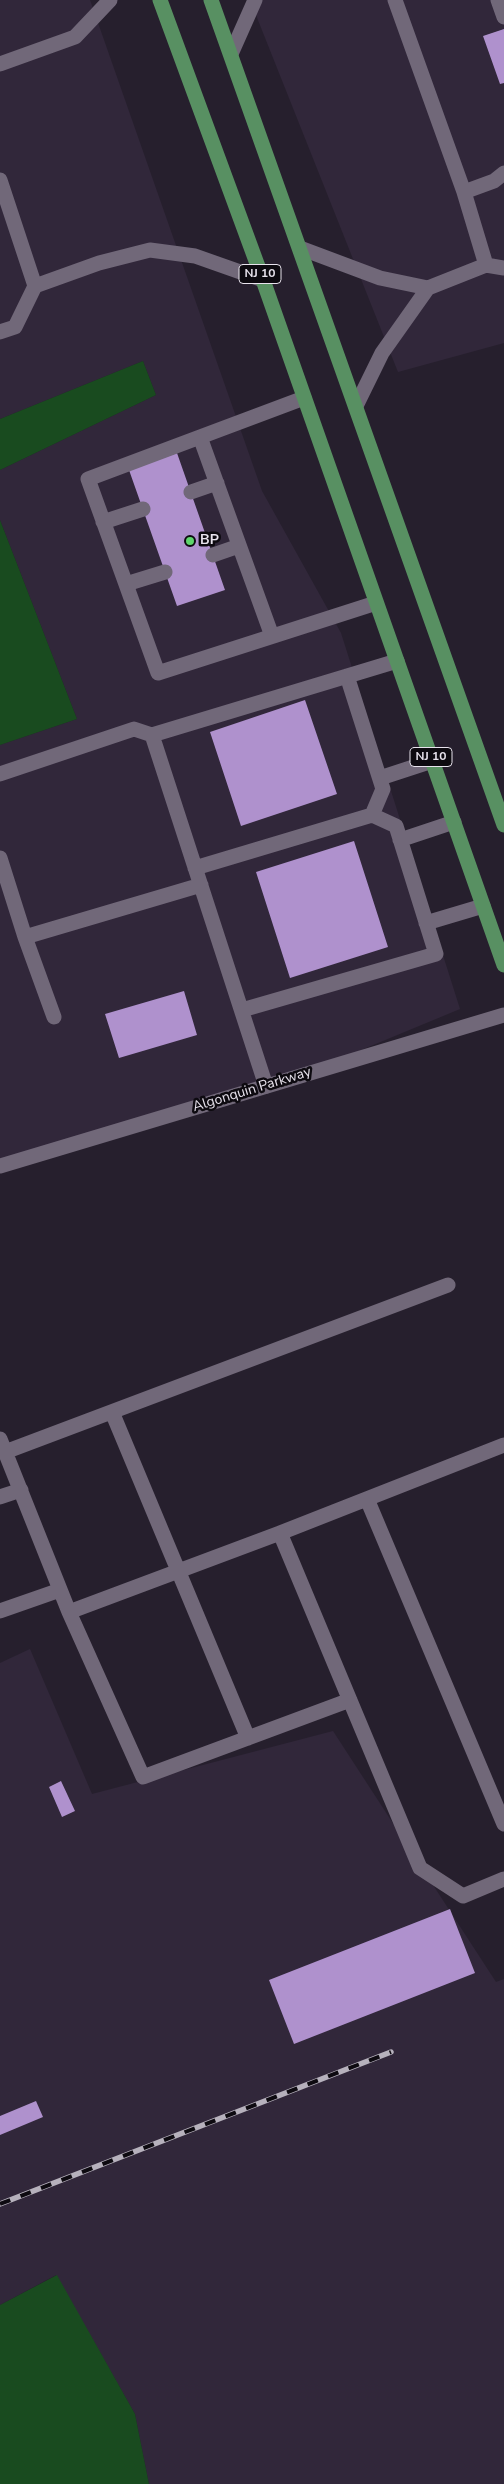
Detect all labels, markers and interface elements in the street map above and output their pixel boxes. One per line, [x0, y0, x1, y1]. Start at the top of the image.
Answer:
road number: NJ 10 [239, 264, 281, 284]
place label: BP [200, 533, 219, 549]
marker: BP [184, 535, 196, 547]
road number: NJ 10 [410, 748, 452, 766]
street label: Algonquin Parkway [191, 1064, 313, 1116]

